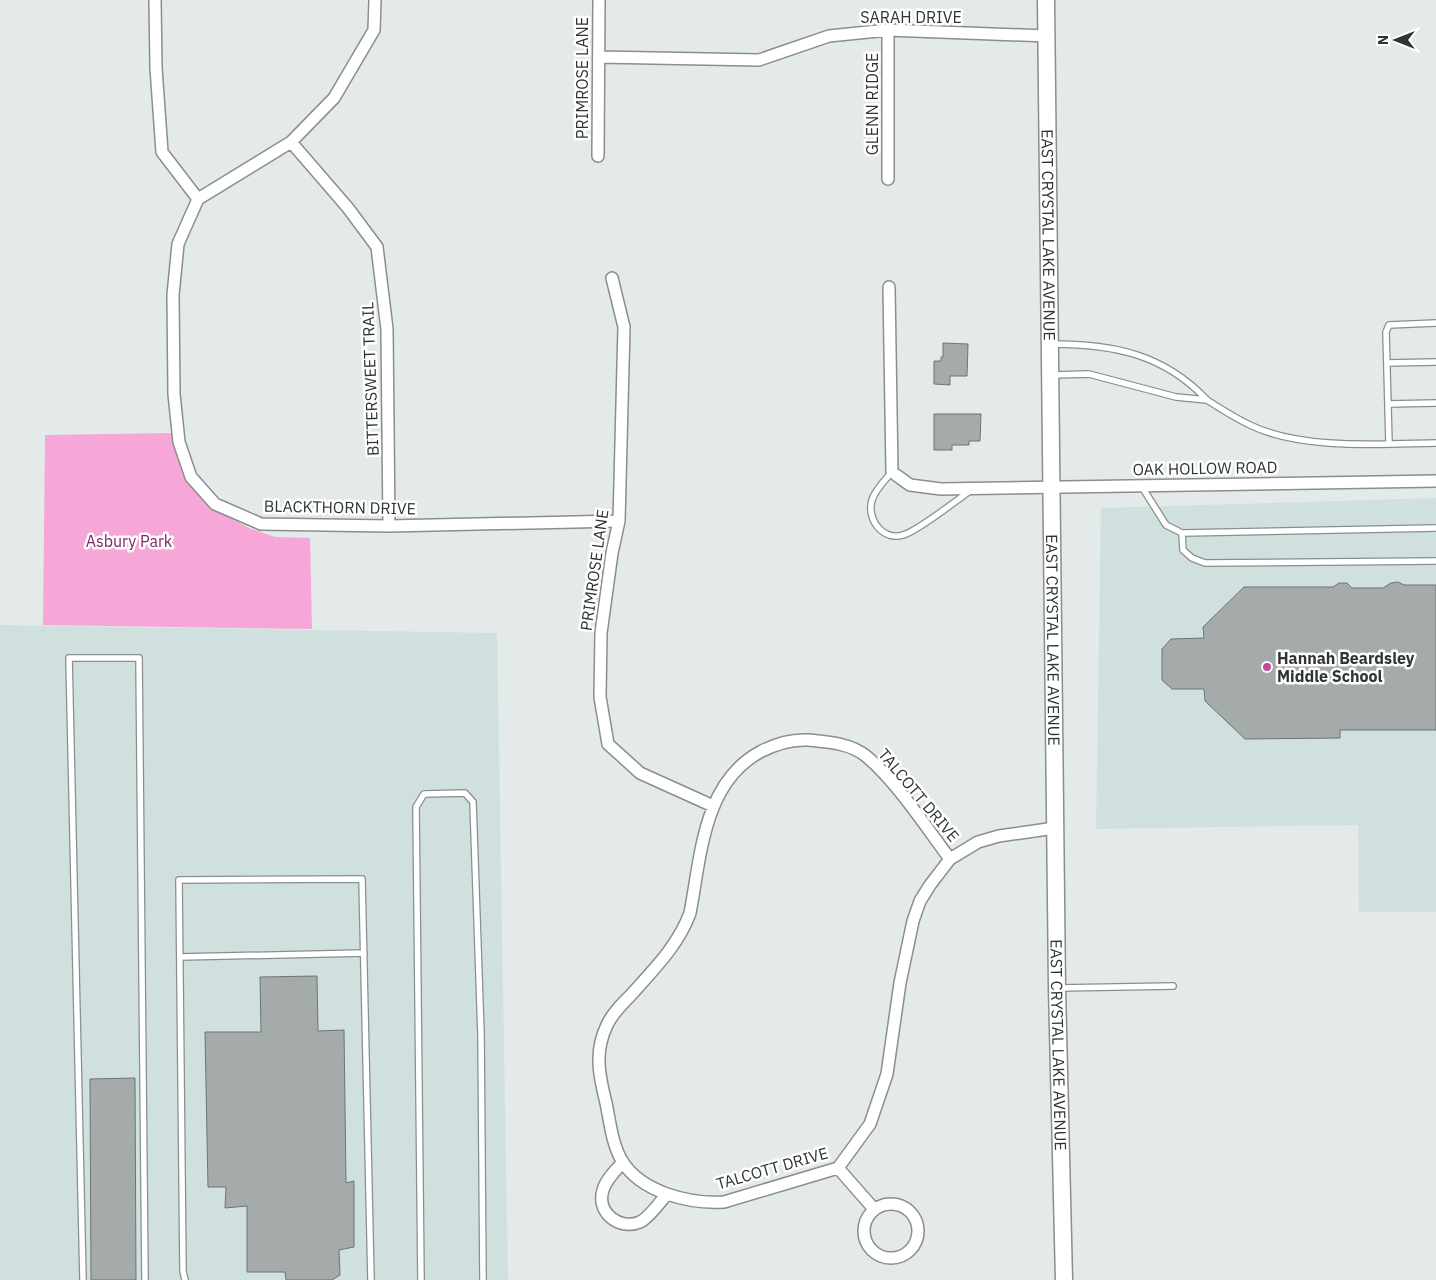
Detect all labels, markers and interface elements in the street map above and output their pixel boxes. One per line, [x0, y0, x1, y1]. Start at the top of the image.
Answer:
street label: SARAH DRIVE [860, 7, 962, 27]
north arrow [1371, 15, 1421, 65]
street label: PRIMROSE LANE [572, 17, 592, 139]
text: N [1374, 35, 1392, 45]
street label: GLENN RIDGE [862, 53, 882, 155]
street label: EAST CRYSTAL LAKE AVENUE [1037, 129, 1060, 341]
street label: BITTERSWEET TRAIL [357, 302, 383, 456]
street label: OAK HOLLOW ROAD [1132, 457, 1278, 479]
street label: BLACKTHORN DRIVE [264, 496, 416, 518]
street label: PRIMROSE LANE [576, 508, 612, 632]
park label: Asbury Park [86, 531, 173, 551]
street label: EAST CRYSTAL LAKE AVENUE [1042, 534, 1064, 746]
place label: Hannah Beardsley Middle School [1277, 648, 1415, 686]
marker: Hannah Beardsley Middle School [1261, 661, 1273, 673]
street label: TALCOTT DRIVE [874, 744, 964, 846]
street label: EAST CRYSTAL LAKE AVENUE [1046, 939, 1071, 1151]
street label: TALCOTT DRIVE [714, 1142, 830, 1194]

